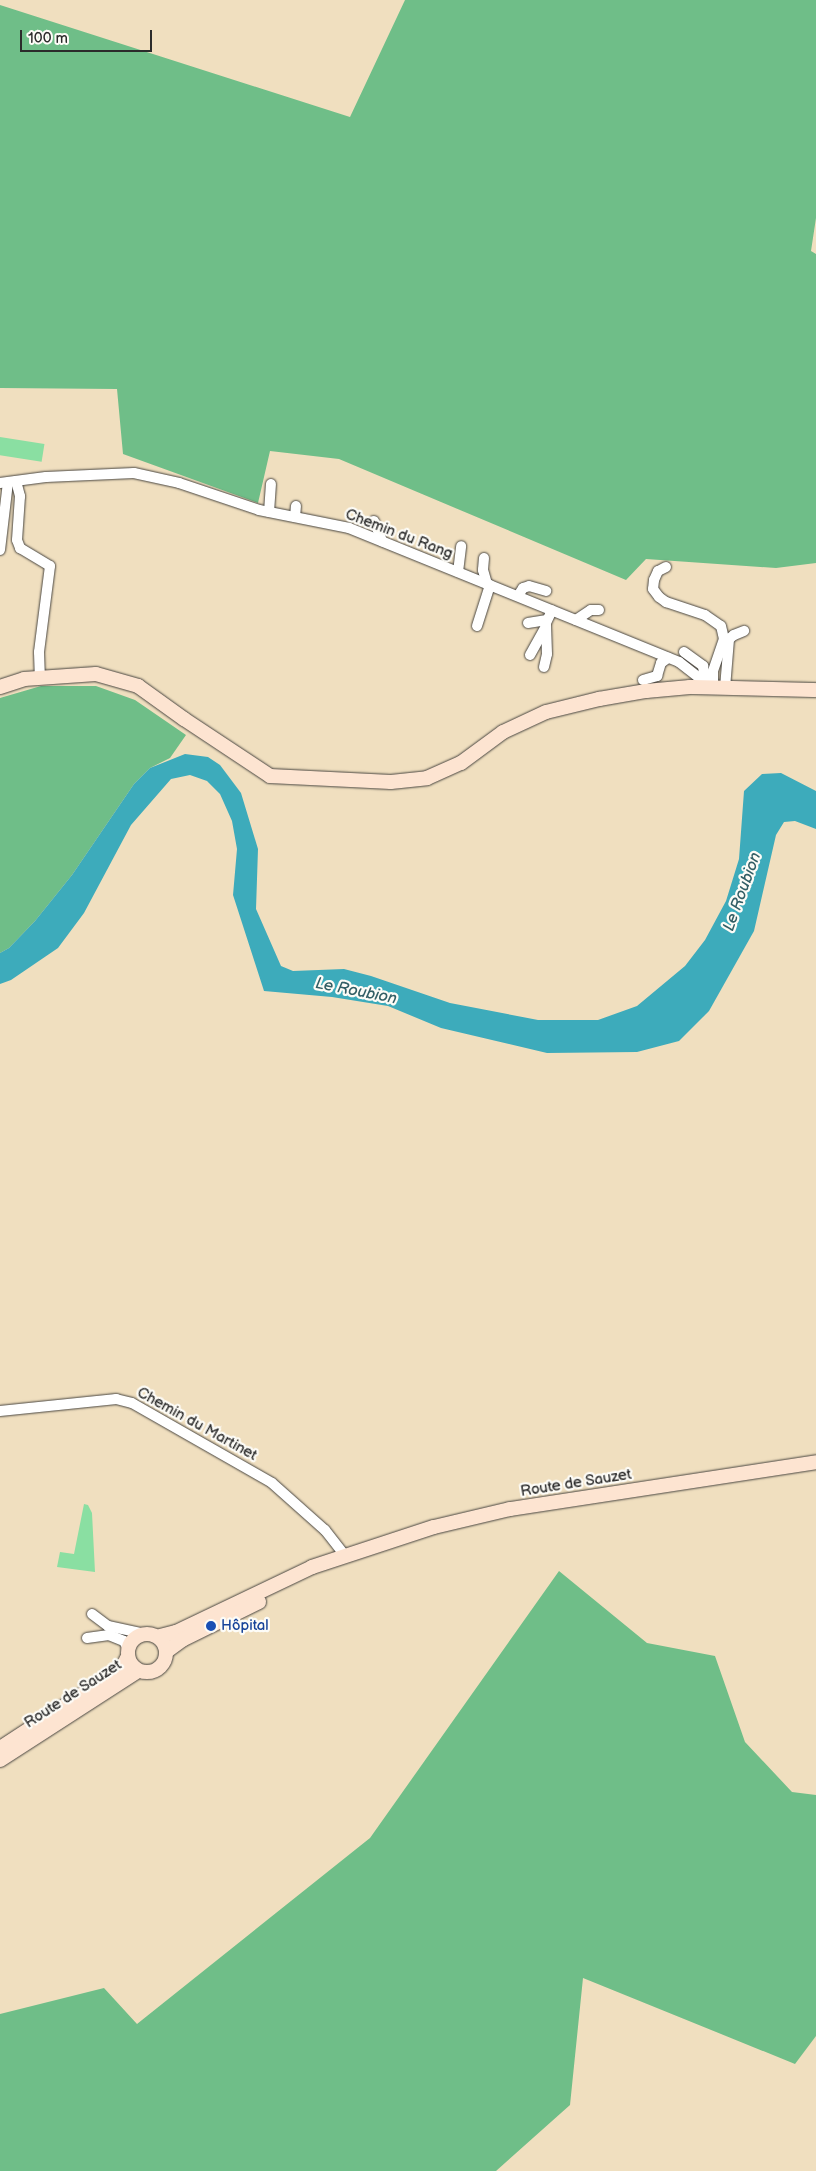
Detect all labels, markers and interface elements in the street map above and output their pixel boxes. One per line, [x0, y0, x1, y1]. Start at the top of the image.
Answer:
scale bar [22, 20, 155, 52]
text: 100 m [28, 29, 68, 48]
street label: Chemin du Rang [343, 505, 455, 563]
water label: Le Roubion [720, 850, 766, 934]
water label: Le Roubion [314, 975, 398, 1009]
street label: Chemin du Martinet [134, 1384, 260, 1464]
street label: Route de Sauzet [519, 1465, 633, 1501]
place label: Hôpital [221, 1617, 269, 1635]
marker: Hôpital [205, 1620, 217, 1632]
street label: Route de Sauzet [21, 1656, 125, 1732]

